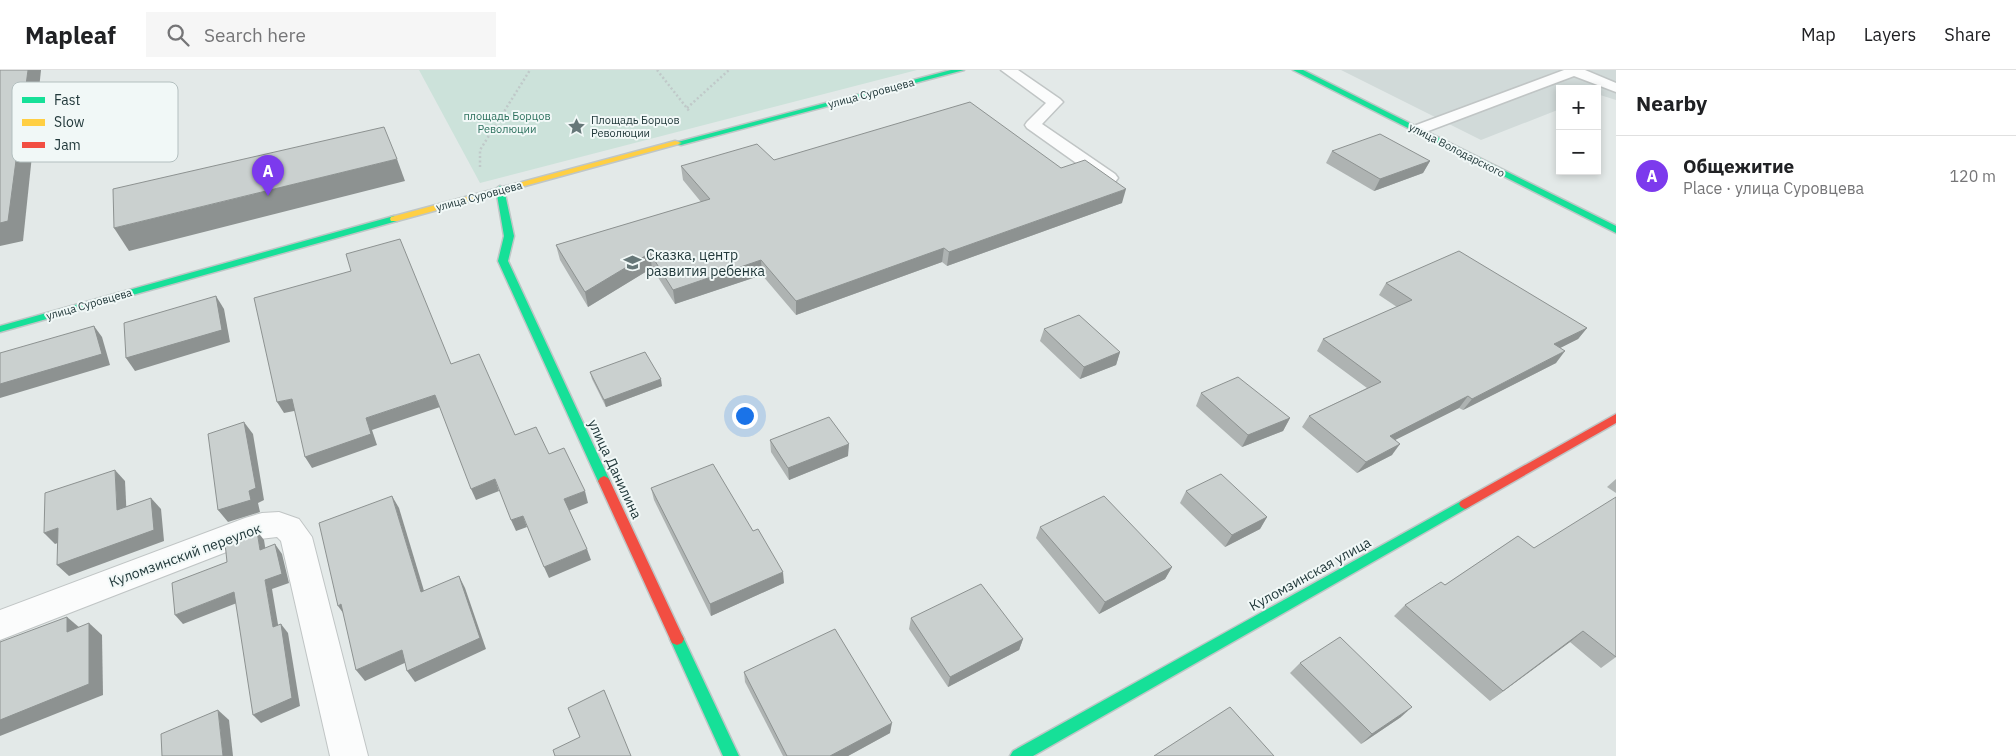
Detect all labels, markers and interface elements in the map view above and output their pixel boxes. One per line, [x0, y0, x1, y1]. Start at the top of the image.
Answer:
search box [146, 12, 496, 57]
text: Mapleaf [25, 19, 116, 51]
icon: search [164, 21, 192, 49]
text: Search here [204, 23, 306, 47]
text: Map [1801, 23, 1836, 46]
text: Layers [1864, 23, 1916, 46]
text: Share [1944, 23, 1991, 46]
street label: улица Суровцева [826, 75, 916, 111]
legend [12, 82, 178, 162]
map controls [1556, 85, 1601, 175]
button: + [1556, 85, 1601, 130]
text: Nearby [1636, 89, 1707, 117]
text: Fast [54, 91, 80, 109]
park label: площадь Борцов Революции [463, 109, 551, 136]
text: Slow [54, 113, 85, 131]
place label: Площадь Борцов Революции [591, 113, 680, 140]
place icon: Площадь Борцов Революции [567, 116, 587, 136]
street label: улица Володарского [1407, 120, 1507, 180]
button: − [1556, 130, 1601, 175]
text: Jam [54, 136, 81, 154]
text: Общежитие [1683, 154, 1794, 178]
pin: A [252, 155, 284, 196]
text: A [1647, 166, 1657, 186]
text: 120 m [1949, 166, 1996, 186]
street label: улица Суровцева [434, 178, 524, 214]
text: Place · улица Суровцева [1683, 178, 1864, 198]
place label: Сказка, центр развития ребенка [646, 246, 766, 280]
school or university icon: Сказка, центр развития ребенка [622, 253, 642, 273]
street label: улица Суровцева [44, 285, 134, 323]
your location [732, 403, 758, 429]
street label: улица Данилина [584, 416, 646, 522]
street label: Куломзинский переулок [106, 519, 264, 591]
street label: Куломзинская улица [1246, 533, 1374, 615]

